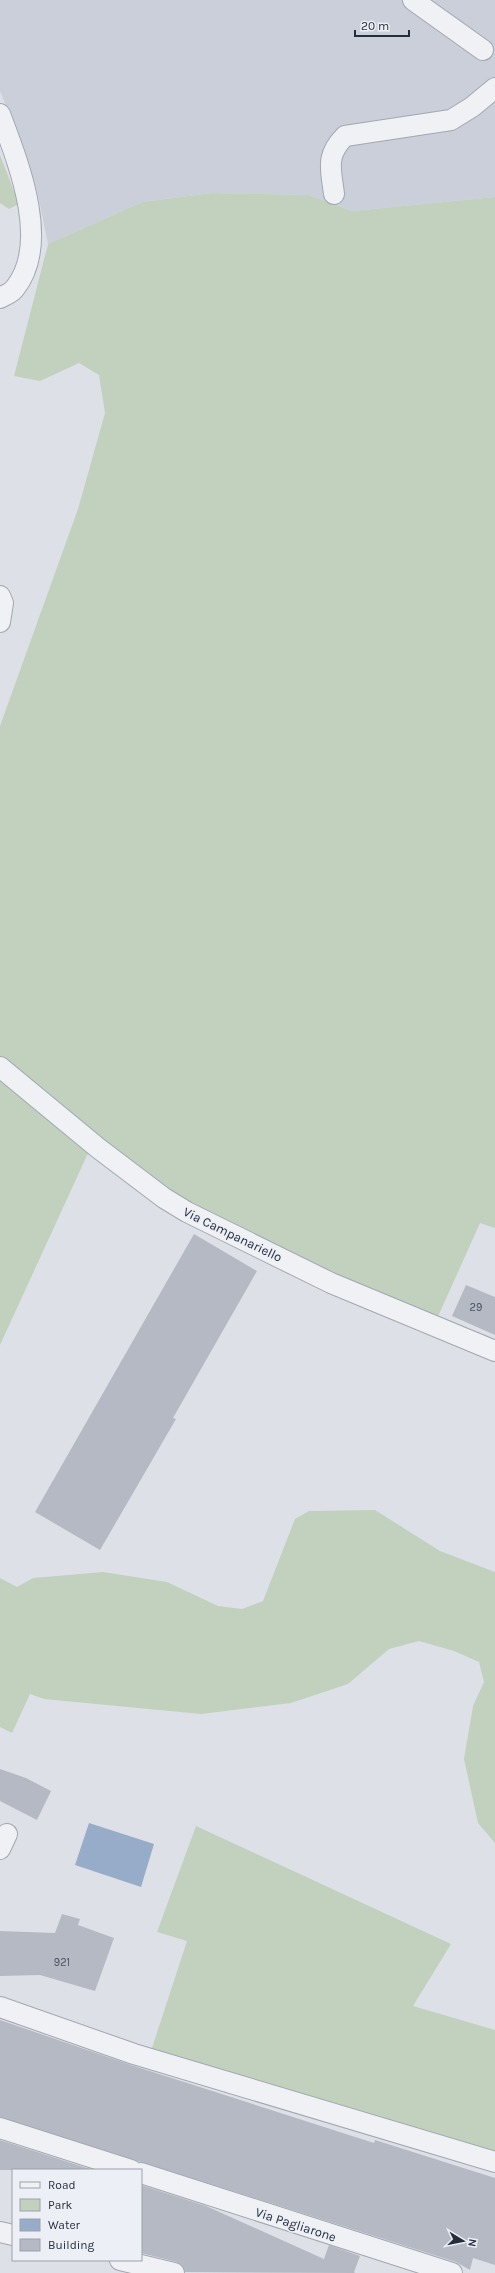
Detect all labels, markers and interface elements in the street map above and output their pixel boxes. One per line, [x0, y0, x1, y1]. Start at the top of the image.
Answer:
scale bar [355, 12, 409, 38]
text: 20 m [361, 19, 389, 33]
street label: Via Campanariello [181, 1204, 285, 1265]
house number: 29 [470, 1301, 482, 1314]
house number: 921 [54, 1956, 70, 1969]
legend [12, 2169, 142, 2261]
text: Road [48, 2178, 76, 2192]
text: Park [48, 2198, 73, 2212]
street label: Via Pagliarone [254, 2204, 338, 2245]
text: Water [48, 2218, 81, 2232]
north arrow [443, 2221, 483, 2261]
text: Building [48, 2238, 95, 2252]
text: N [465, 2238, 479, 2248]

